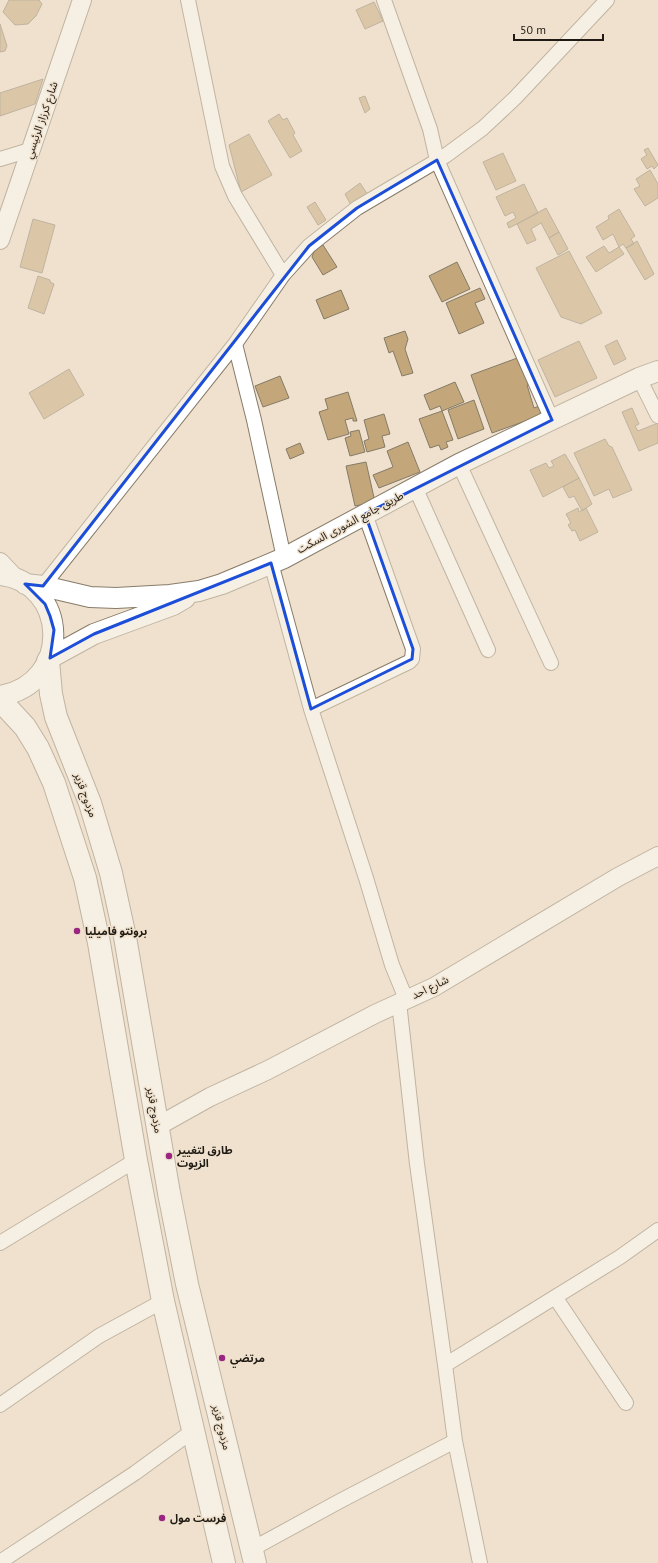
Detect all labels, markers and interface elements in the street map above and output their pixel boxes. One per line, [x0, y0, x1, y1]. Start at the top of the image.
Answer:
scale bar [514, 16, 603, 42]
text: 50 m [520, 22, 546, 37]
street label: شارع كرزاز الرئيسي [21, 79, 63, 161]
street label: طريق جامع الشورى السكت [294, 488, 406, 557]
street label: مزدوج قزير [70, 770, 101, 820]
place label: برونتو فاميليا [85, 924, 147, 938]
marker: برونتو فاميليا [72, 926, 82, 936]
street label: شارع احد [409, 972, 452, 1003]
street label: مزدوج قزير [143, 1085, 166, 1135]
place label: طارق لتغيير الزيوت [176, 1143, 233, 1170]
marker: طارق لتغيير الزيوت [164, 1151, 174, 1161]
place label: مرتضي [230, 1351, 265, 1368]
marker: مرتضي [217, 1353, 227, 1363]
street label: مزدوج قزير [208, 1402, 234, 1452]
place label: فرست مول [170, 1511, 227, 1525]
marker: فرست مول [157, 1513, 167, 1523]

